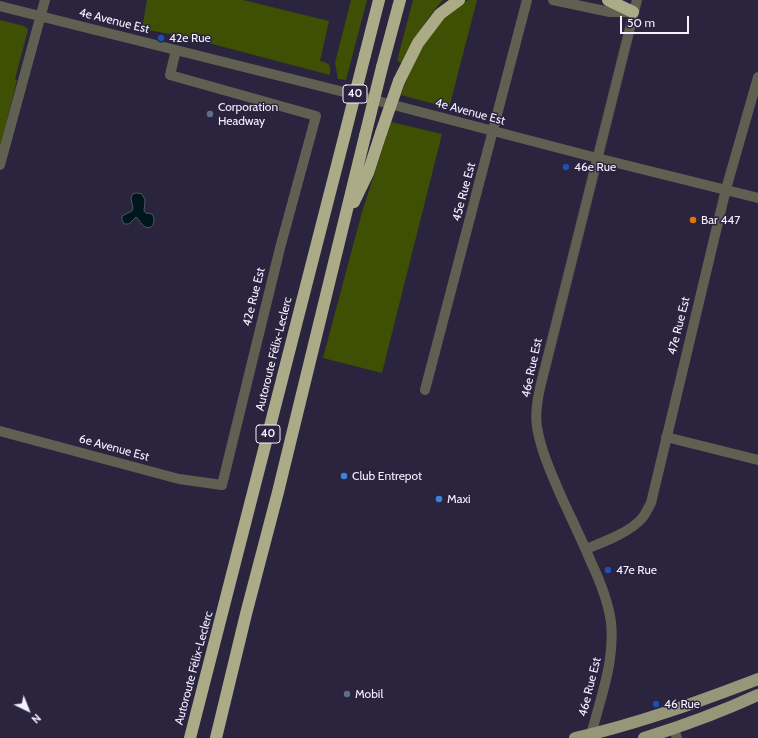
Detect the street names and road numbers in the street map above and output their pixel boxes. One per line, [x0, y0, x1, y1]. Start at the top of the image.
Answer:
street label: 4e Avenue Est [77, 5, 151, 37]
road number: 40 [343, 85, 367, 103]
street label: 4e Avenue Est [433, 96, 507, 128]
street label: 45e Rue Est [449, 161, 479, 223]
street label: 42e Rue Est [240, 266, 268, 328]
street label: Autoroute Félix-Leclerc [253, 296, 295, 412]
street label: 47e Rue Est [665, 296, 693, 356]
street label: 46e Rue Est [519, 337, 545, 399]
road number: 40 [256, 425, 280, 443]
street label: 6e Avenue Est [77, 432, 151, 464]
street label: Autoroute Félix-Leclerc [172, 610, 216, 726]
street label: 46e Rue Est [576, 656, 604, 718]

